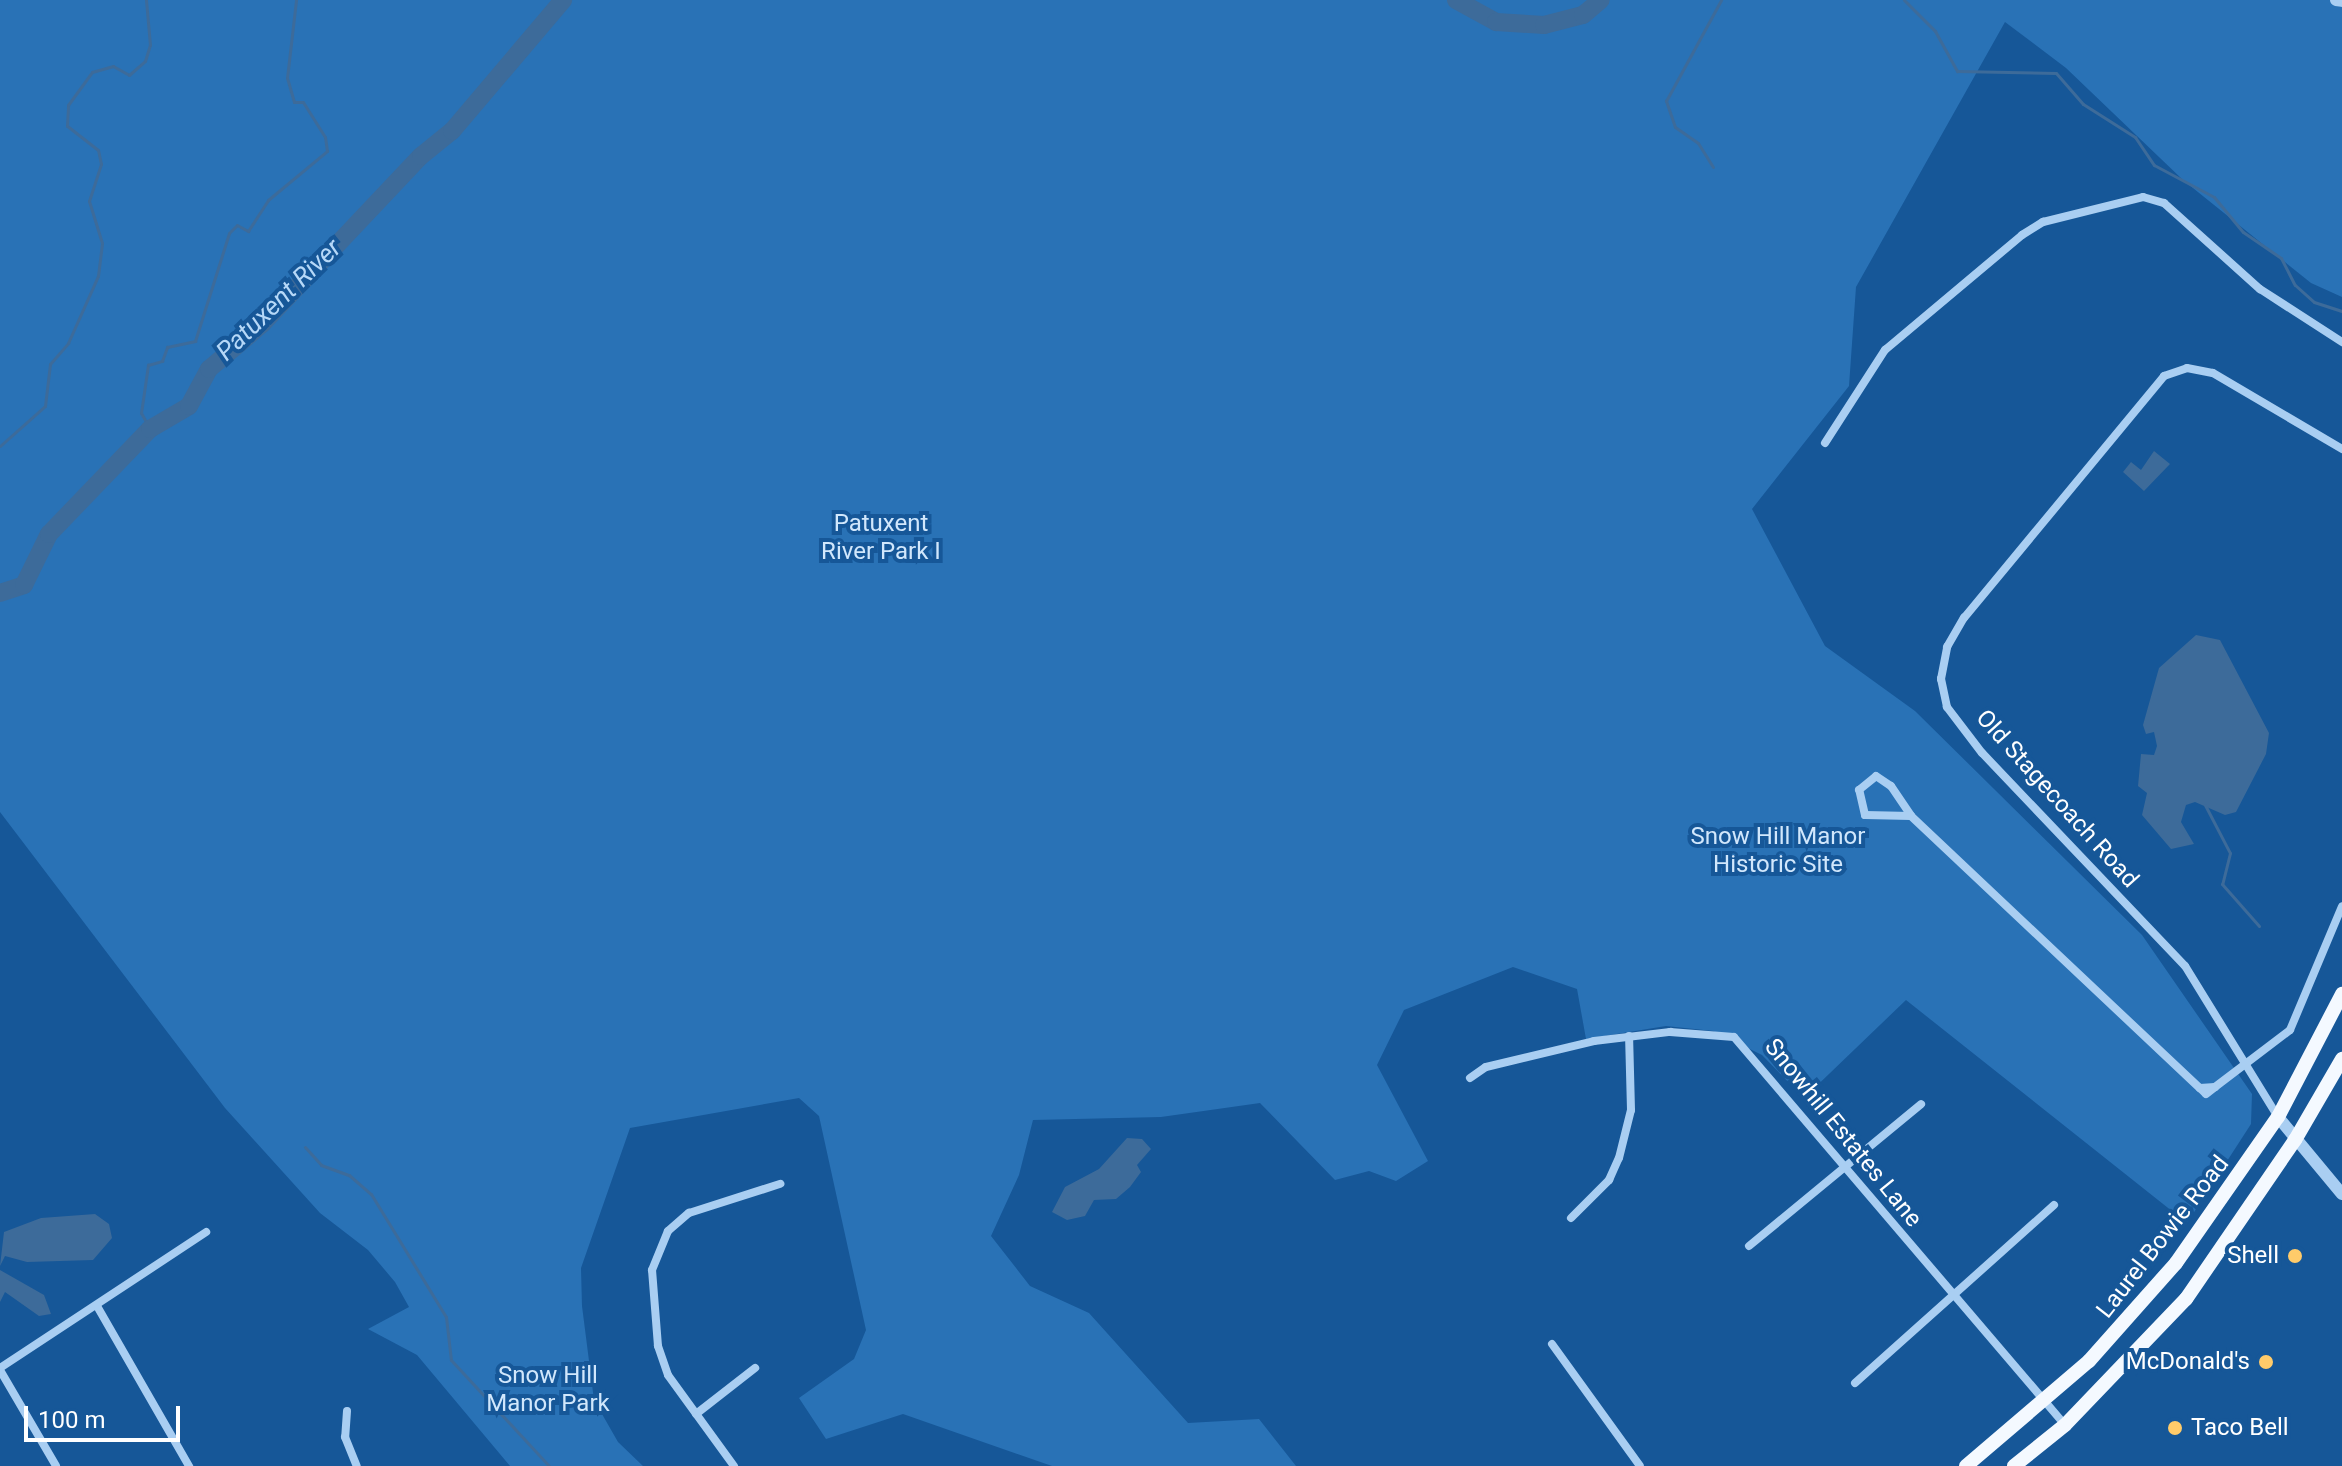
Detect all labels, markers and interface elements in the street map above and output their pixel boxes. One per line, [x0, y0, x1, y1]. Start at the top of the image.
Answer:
water label: Patuxent River [210, 233, 348, 367]
park label: Patuxent River Park I [821, 510, 941, 566]
street label: Old Stagecoach Road [1970, 704, 2144, 894]
park label: Snow Hill Manor Historic Site [1691, 823, 1865, 879]
street label: Snowhill Estates Lane [1758, 1033, 1928, 1233]
street label: Laurel Bowie Road [2091, 1150, 2235, 1324]
place label: Shell [2227, 1242, 2279, 1270]
marker: Shell [2286, 1247, 2304, 1265]
place label: McDonald's [2126, 1348, 2250, 1376]
marker: McDonald's [2257, 1353, 2275, 1371]
park label: Snow Hill Manor Park [486, 1362, 610, 1418]
scale bar [28, 1390, 184, 1440]
text: 100 m [38, 1406, 105, 1434]
place label: Taco Bell [2191, 1414, 2289, 1442]
marker: Taco Bell [2166, 1419, 2184, 1437]

